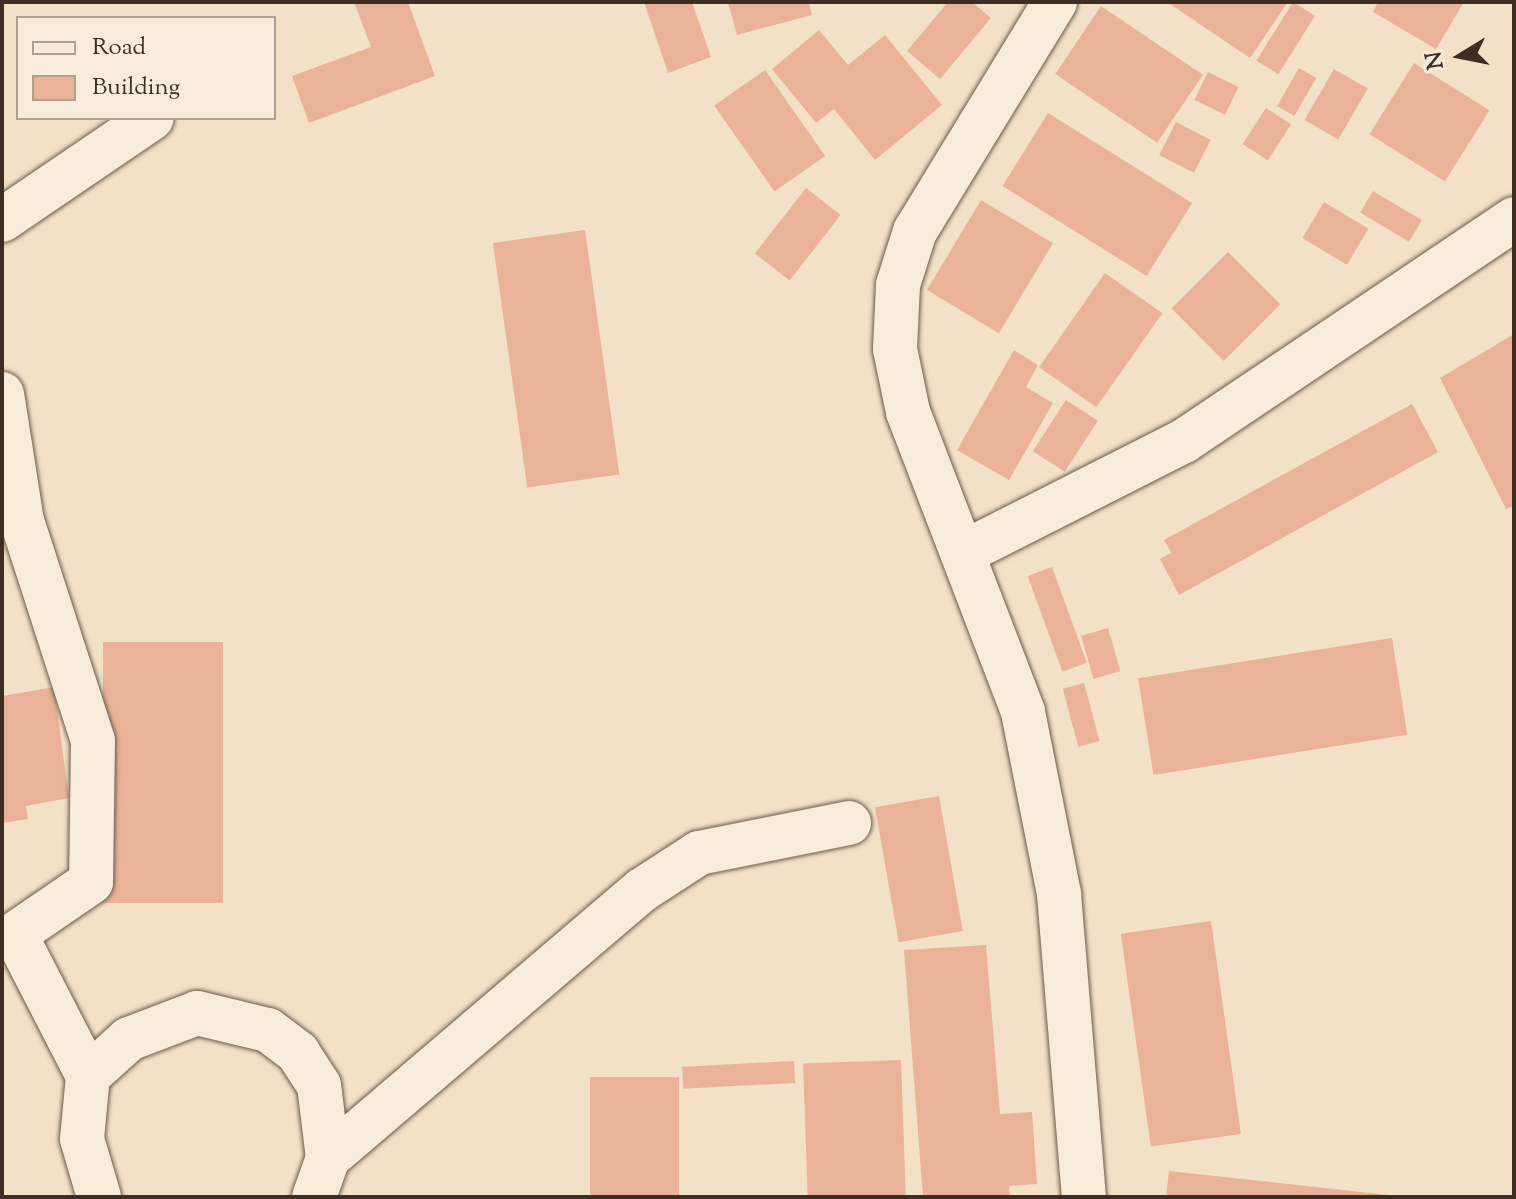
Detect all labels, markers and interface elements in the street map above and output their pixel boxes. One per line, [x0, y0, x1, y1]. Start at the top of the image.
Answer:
legend [16, 16, 276, 120]
north arrow [1420, 16, 1500, 96]
text: Road [92, 31, 146, 65]
text: N [1419, 49, 1454, 72]
text: Building [92, 71, 180, 105]

